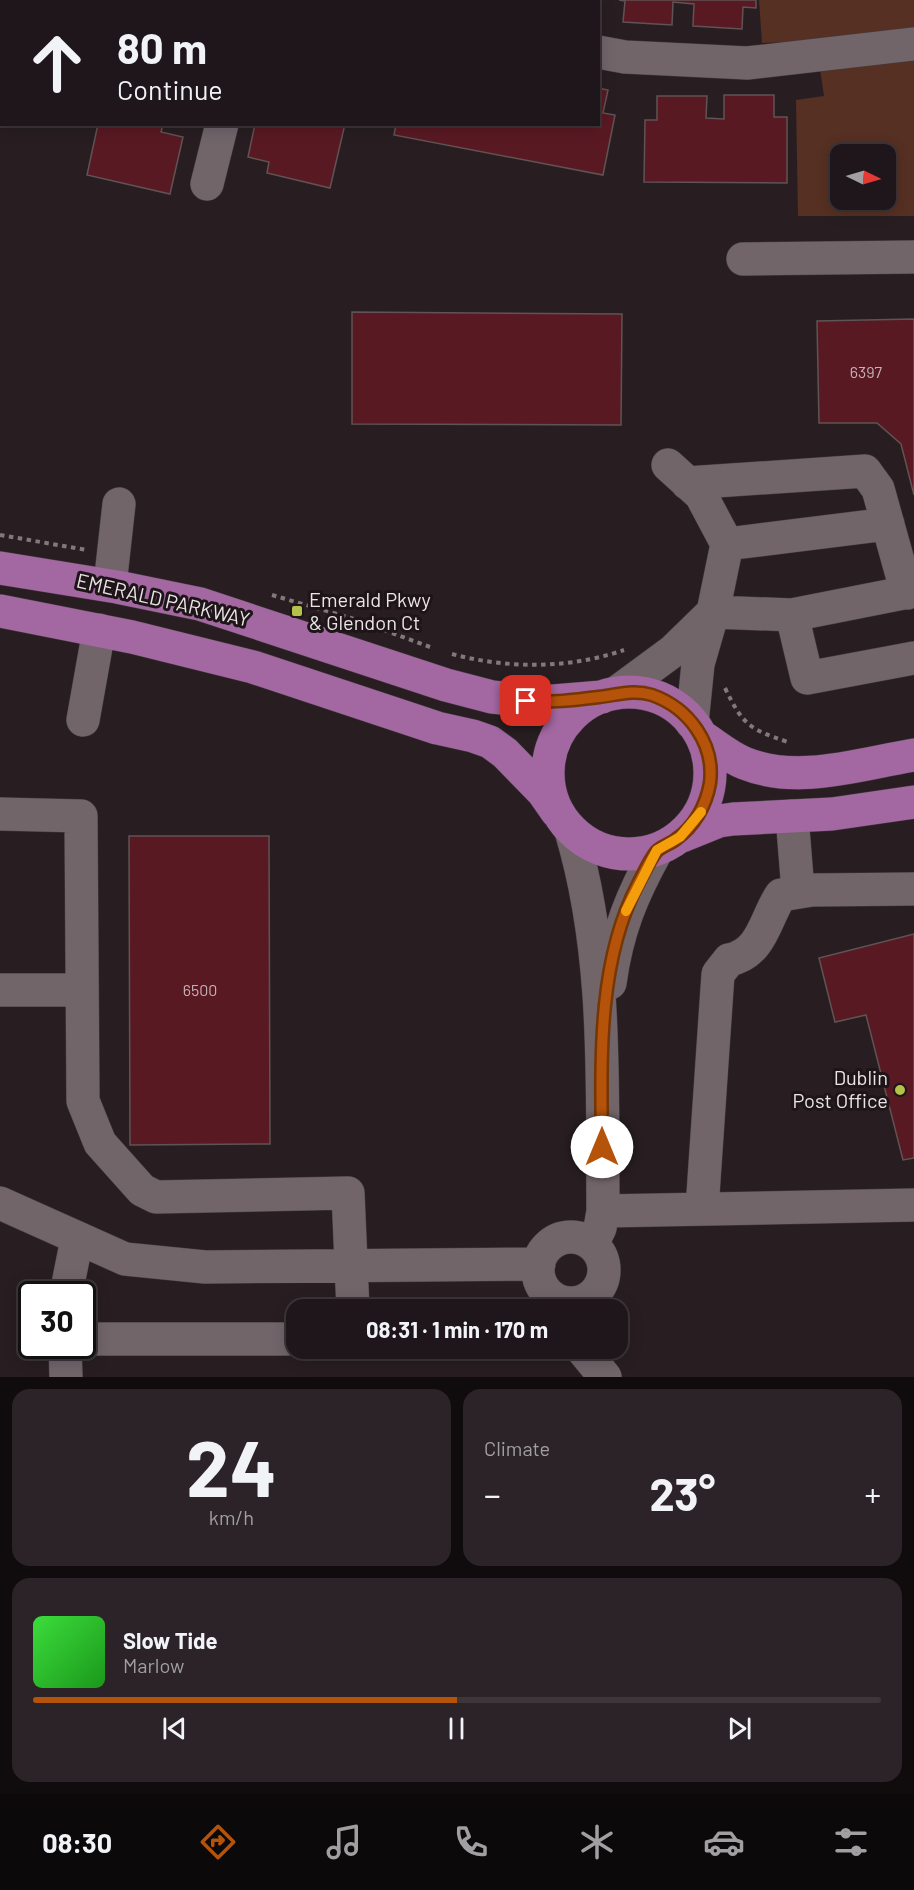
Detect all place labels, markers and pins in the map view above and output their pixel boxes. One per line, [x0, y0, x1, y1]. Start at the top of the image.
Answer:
place label: Emerald Pkwy & Glendon Ct [309, 587, 431, 634]
marker: Emerald Pkwy & Glendon Ct [290, 604, 304, 618]
pin [500, 675, 551, 726]
place label: Dublin Post Office [793, 1065, 888, 1112]
marker: Dublin Post Office [893, 1083, 907, 1097]

